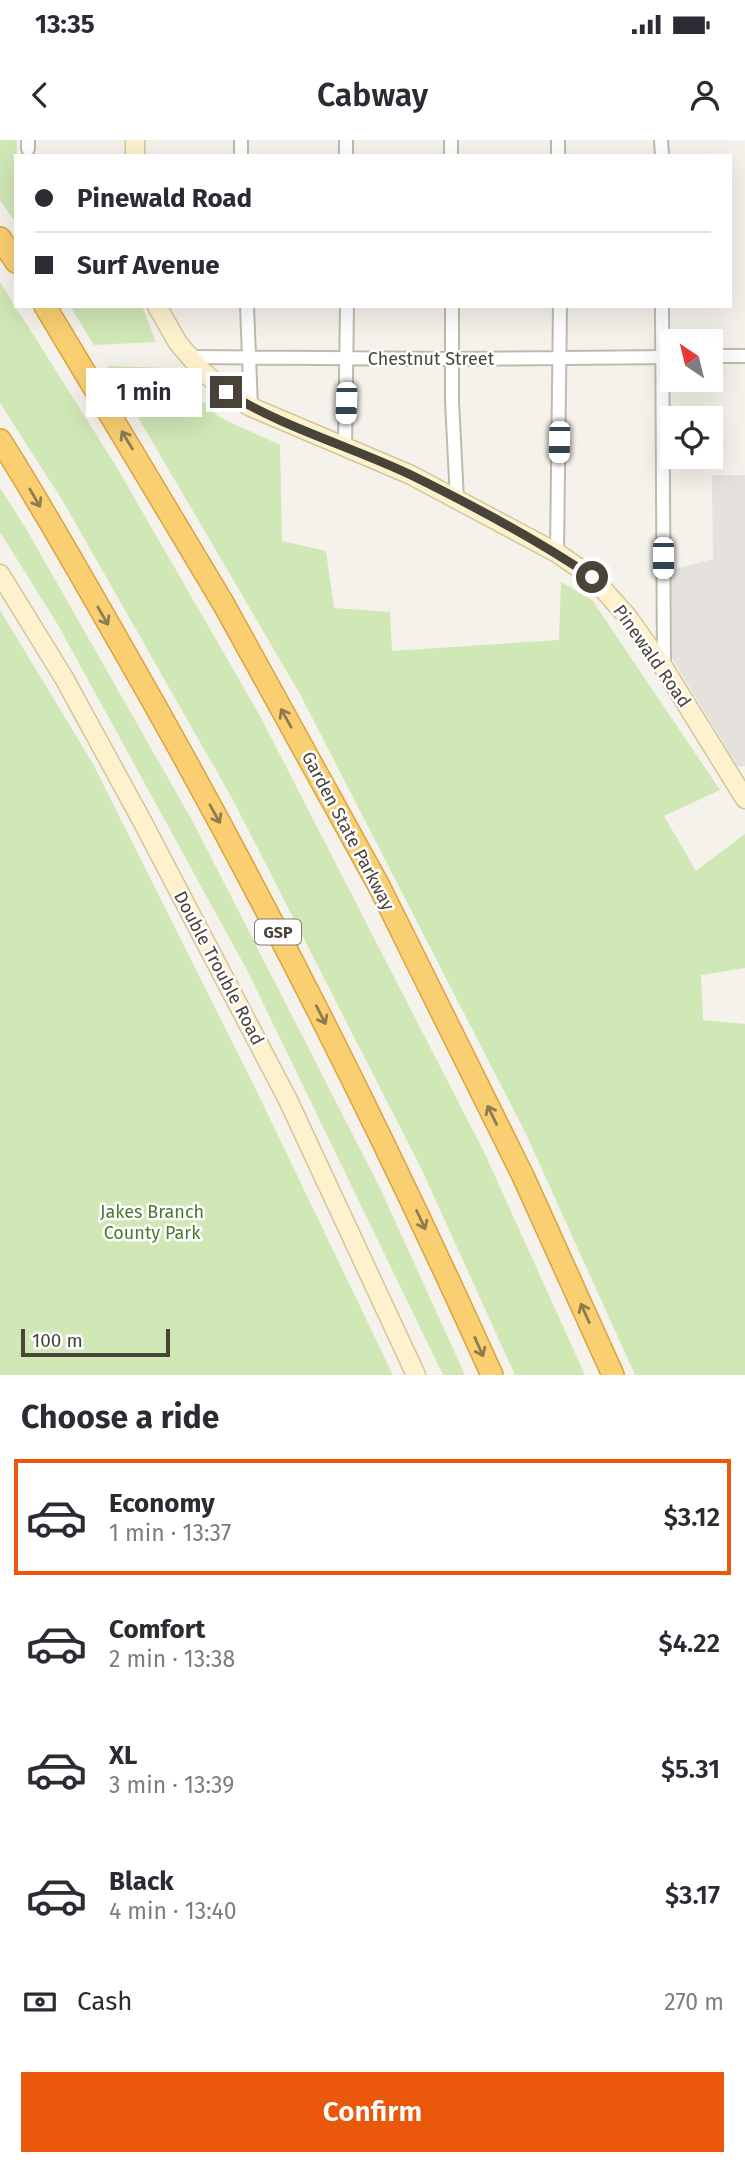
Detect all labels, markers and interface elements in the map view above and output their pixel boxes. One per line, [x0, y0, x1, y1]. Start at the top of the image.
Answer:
text: 13:35 [35, 9, 95, 40]
icon: back [21, 76, 59, 114]
text: Cabway [317, 76, 428, 114]
icon: person [686, 76, 724, 114]
text: Pinewald Road [77, 183, 252, 214]
text: Surf Avenue [77, 250, 220, 281]
north arrow [660, 329, 723, 392]
map controls [660, 329, 723, 469]
street label: Chestnut Street [368, 348, 495, 370]
callout: 1 min [86, 368, 202, 416]
route end [210, 376, 242, 408]
text: 1 min [116, 378, 172, 406]
car [335, 382, 358, 424]
button: locate [660, 406, 723, 469]
car [549, 421, 570, 463]
one-way arrow [120, 430, 134, 450]
one-way arrow [29, 487, 42, 508]
car [653, 537, 674, 579]
route start [576, 561, 608, 593]
street label: Pinewald Road [608, 600, 696, 712]
one-way arrow [97, 605, 111, 625]
one-way arrow [279, 708, 293, 728]
street label: Garden State Parkway [297, 748, 399, 914]
one-way arrow [209, 803, 223, 823]
street label: Double Trouble Road [169, 887, 269, 1049]
road number: GSP [255, 919, 301, 944]
one-way arrow [315, 1004, 328, 1025]
one-way arrow [485, 1105, 499, 1126]
park label: Jakes Branch County Park [100, 1201, 204, 1244]
one-way arrow [415, 1208, 428, 1230]
one-way arrow [578, 1303, 591, 1324]
scale bar [21, 1326, 170, 1358]
text: 100 m [32, 1329, 83, 1352]
one-way arrow [473, 1335, 486, 1357]
text: Choose a ride [21, 1398, 219, 1436]
icon: car [25, 1486, 88, 1549]
text: Economy [109, 1488, 215, 1519]
text: $3.12 [664, 1502, 720, 1533]
text: 1 min · 13:37 [109, 1519, 231, 1547]
icon: car [25, 1612, 88, 1675]
text: Comfort [109, 1614, 205, 1645]
text: $4.22 [658, 1628, 720, 1659]
text: 2 min · 13:38 [109, 1645, 235, 1673]
icon: car [25, 1738, 88, 1801]
text: XL [109, 1740, 137, 1771]
text: $5.31 [661, 1754, 720, 1785]
text: 3 min · 13:39 [109, 1771, 234, 1799]
icon: car [25, 1864, 88, 1927]
text: Black [109, 1866, 174, 1897]
text: $3.17 [665, 1880, 720, 1911]
text: 4 min · 13:40 [109, 1897, 237, 1925]
icon: cash [21, 1983, 59, 2021]
text: Cash [77, 1986, 133, 2017]
text: 270 m [664, 1988, 724, 2016]
button: Confirm [21, 2072, 724, 2152]

